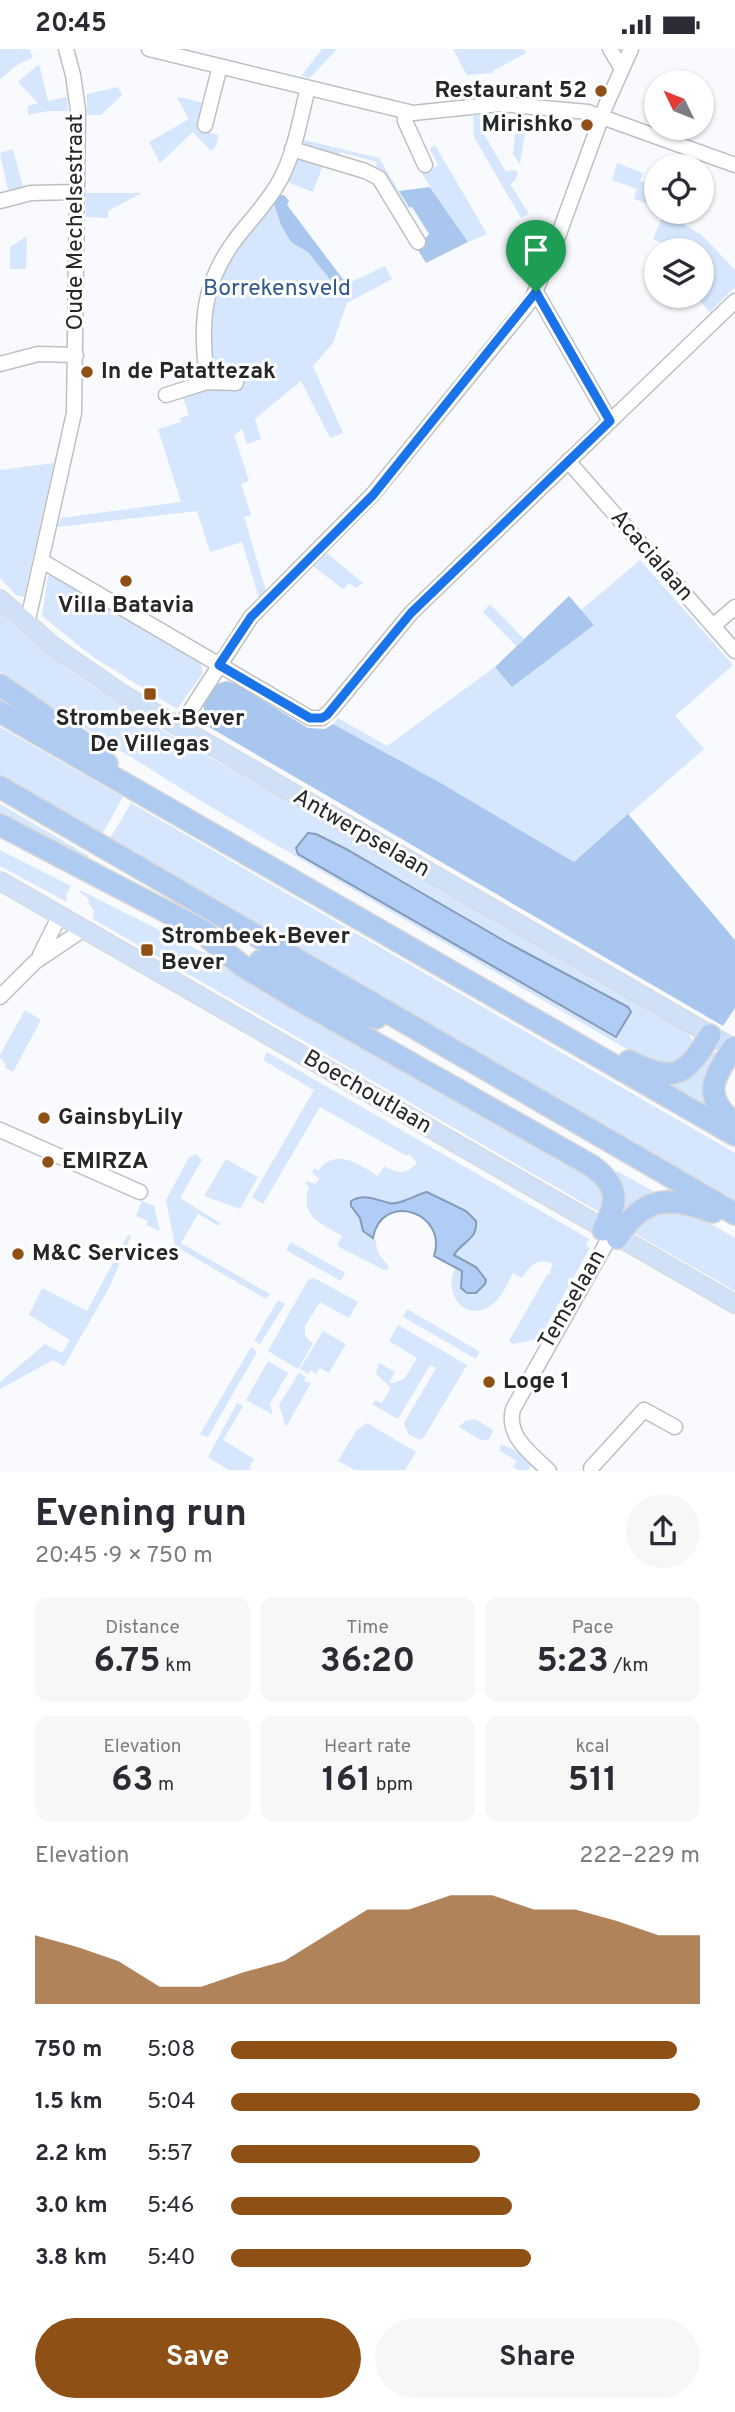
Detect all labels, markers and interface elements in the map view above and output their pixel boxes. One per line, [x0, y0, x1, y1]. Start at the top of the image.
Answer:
text: 20:45 [35, 8, 107, 41]
north arrow [644, 70, 714, 140]
map controls [644, 70, 714, 308]
place label: Restaurant 52 [434, 77, 587, 106]
marker: Restaurant 52 [593, 83, 609, 99]
place label: Mirishko [482, 111, 573, 140]
street label: Oude Mechelsestraat [62, 113, 91, 331]
marker: Mirishko [579, 117, 595, 133]
button: locate [644, 154, 714, 224]
pin [506, 220, 566, 292]
icon: arrive [517, 231, 555, 269]
button: layers [644, 238, 714, 308]
park label: Borrekensveld [203, 275, 351, 304]
place label: In de Patattezak [101, 358, 276, 387]
marker: In de Patattezak [79, 364, 95, 380]
street label: Acacialaan [603, 504, 699, 608]
marker: Villa Batavia [118, 573, 134, 589]
place label: Villa Batavia [58, 592, 194, 621]
marker: Strombeek-Bever De Villegas [142, 686, 158, 702]
place label: Strombeek-Bever De Villegas [55, 705, 245, 760]
street label: Antwerpselaan [287, 783, 435, 885]
place label: Strombeek-Bever Bever [161, 923, 350, 978]
marker: Strombeek-Bever Bever [139, 942, 155, 958]
street label: Boechoutlaan [298, 1045, 436, 1141]
place label: GainsbyLily [58, 1104, 183, 1133]
marker: GainsbyLily [36, 1110, 52, 1126]
place label: EMIRZA [62, 1148, 148, 1177]
marker: EMIRZA [40, 1154, 56, 1170]
place label: M&C Services [32, 1240, 179, 1269]
street label: Temselaan [533, 1245, 613, 1355]
marker: M&C Services [10, 1246, 26, 1262]
place label: Loge 1 [503, 1368, 570, 1397]
marker: Loge 1 [481, 1374, 497, 1390]
text: Evening run [35, 1491, 247, 1540]
button: share [626, 1494, 700, 1568]
text: 20:45 · 9 × 750 m [35, 1542, 213, 1571]
text: Distance [105, 1616, 180, 1640]
text: Time [346, 1616, 389, 1640]
text: Pace [572, 1616, 613, 1640]
text: 6.75 [94, 1640, 161, 1684]
text: 36:20 [320, 1640, 415, 1684]
text: 5:23 [536, 1640, 609, 1684]
text: km [161, 1654, 191, 1678]
text: /km [609, 1654, 649, 1678]
text: Elevation [103, 1735, 182, 1759]
text: Heart rate [324, 1735, 411, 1759]
text: kcal [576, 1735, 609, 1759]
text: 63 [111, 1759, 153, 1803]
text: 161 [322, 1759, 371, 1803]
text: 511 [568, 1759, 617, 1803]
text: m [153, 1773, 174, 1797]
text: bpm [371, 1773, 413, 1797]
text: Elevation [35, 1842, 130, 1871]
text: 222–229 m [579, 1842, 700, 1871]
text: 750 m [35, 2036, 102, 2065]
text: 5:08 [147, 2036, 195, 2065]
text: 1.5 km [35, 2088, 103, 2117]
text: 5:04 [147, 2088, 196, 2117]
text: 2.2 km [35, 2140, 108, 2169]
text: 5:57 [147, 2140, 193, 2169]
text: 3.0 km [35, 2192, 108, 2221]
text: 5:46 [147, 2192, 194, 2221]
text: 3.8 km [35, 2244, 107, 2273]
text: 5:40 [147, 2244, 196, 2273]
button: Save [35, 2318, 361, 2398]
button: Share [375, 2318, 700, 2398]

